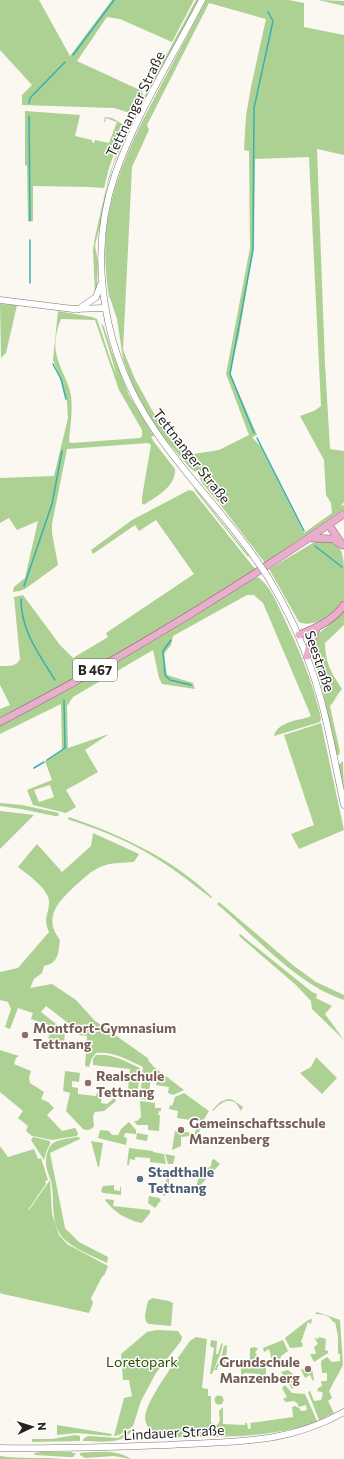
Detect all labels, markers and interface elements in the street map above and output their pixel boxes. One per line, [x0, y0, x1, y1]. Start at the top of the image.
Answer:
street label: Tettnanger Straße [102, 48, 168, 160]
street label: Tettnanger Straße [150, 405, 234, 507]
street label: Seestraße [302, 628, 338, 694]
road number: B 467 [73, 659, 117, 681]
place label: Montfort-Gymnasium Tettnang [33, 1019, 176, 1052]
marker: Montfort-Gymnasium Tettnang [20, 1030, 30, 1040]
place label: Realschule Tettnang [96, 1067, 164, 1100]
marker: Realschule Tettnang [83, 1078, 93, 1088]
place label: Gemeinschaftsschule Manzenberg [189, 1114, 326, 1147]
marker: Gemeinschaftsschule Manzenberg [176, 1125, 186, 1135]
place label: Stadthalle Tettnang [148, 1163, 214, 1196]
marker: Stadthalle Tettnang [135, 1174, 145, 1184]
park label: Loretopark [106, 1353, 178, 1370]
place label: Grundschule Manzenberg [219, 1353, 300, 1386]
marker: Grundschule Manzenberg [303, 1364, 313, 1374]
north arrow [12, 1407, 52, 1447]
street label: Lindauer Straße [123, 1421, 225, 1443]
text: N [36, 1422, 49, 1431]

